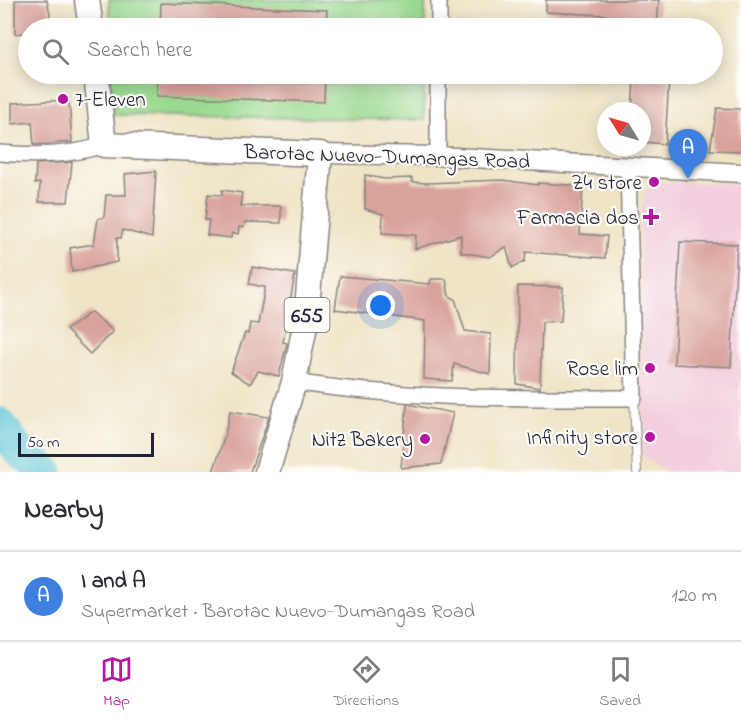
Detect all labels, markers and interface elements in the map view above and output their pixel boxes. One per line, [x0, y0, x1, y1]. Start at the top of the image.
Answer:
search box [18, 18, 723, 84]
icon: search [39, 35, 72, 68]
text: Search here [87, 35, 192, 67]
place label: 7-Eleven [75, 86, 146, 116]
marker: 7-Eleven [56, 92, 70, 106]
north arrow [597, 102, 651, 156]
pin: A [668, 130, 708, 179]
street label: Barotac Nuevo-Dumangas Road [242, 138, 531, 180]
place label: Z4 store [572, 169, 643, 199]
marker: Z4 store [647, 175, 661, 189]
place label: Farmacia dos [516, 204, 639, 234]
marker: Farmacia dos [644, 210, 658, 224]
your location [366, 291, 395, 320]
road number: 655 [284, 298, 330, 332]
place label: Rose lim [567, 355, 638, 385]
marker: Rose lim [643, 361, 657, 375]
place label: Infinity store [526, 424, 639, 456]
place label: Nitz Bakery [312, 426, 413, 458]
scale bar [18, 430, 154, 458]
marker: Infinity store [643, 430, 657, 444]
text: 50 m [27, 431, 59, 455]
marker: Nitz Bakery [418, 432, 432, 446]
text: Nearby [24, 492, 103, 530]
text: I and A [81, 566, 146, 598]
text: A [37, 582, 50, 611]
text: 120 m [672, 582, 717, 611]
text: Supermarket · Barotac Nuevo-Dumangas Road [81, 598, 475, 627]
tab: Map [100, 653, 133, 713]
tab: Directions [333, 653, 399, 713]
tab: Saved [599, 653, 641, 713]

